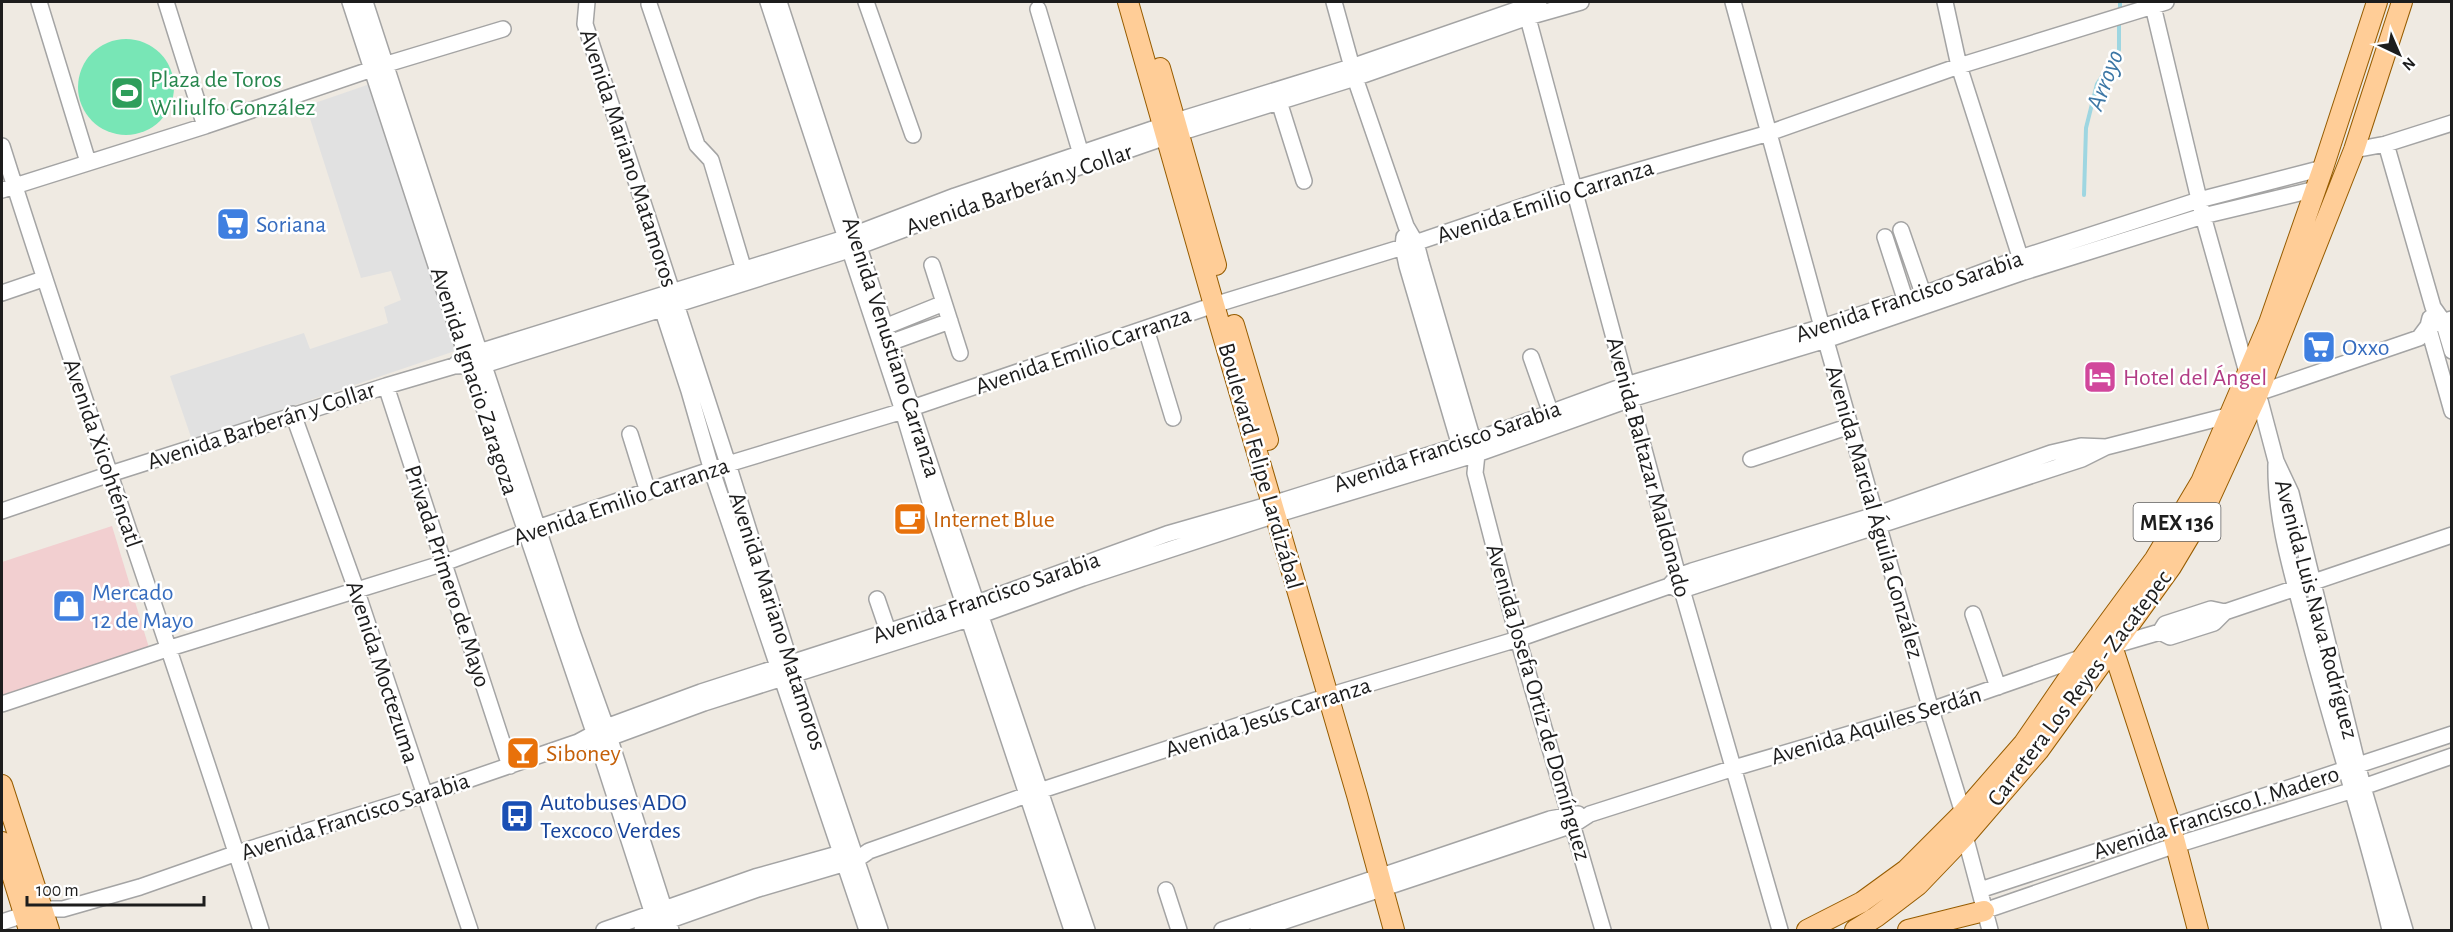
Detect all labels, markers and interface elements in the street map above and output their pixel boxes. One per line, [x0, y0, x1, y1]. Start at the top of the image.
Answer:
north arrow [2369, 24, 2429, 84]
street label: Avenida Mariano Matamoros [575, 26, 681, 290]
water label: Arroyo [2081, 47, 2128, 115]
text: N [2399, 54, 2418, 74]
place label: Plaza de Toros Wiliulfo González [150, 68, 316, 120]
sports icon: Plaza de Toros Wiliulfo González [109, 75, 145, 111]
street label: Avenida Barberán y Collar [903, 140, 1136, 240]
street label: Avenida Emilio Carranza [1434, 156, 1657, 248]
supermarket icon: Soriana [215, 206, 251, 242]
place label: Soriana [256, 213, 326, 237]
street label: Avenida Venustiano Carranza [838, 214, 945, 480]
street label: Avenida Francisco Sarabia [1793, 247, 2026, 347]
street label: Avenida Ignacio Zaragoza [426, 264, 522, 498]
street label: Avenida Emilio Carranza [972, 303, 1194, 399]
supermarket icon: Oxxo [2301, 329, 2337, 365]
street label: Avenida Baltazar Maldonado [1602, 335, 1694, 600]
place label: Oxxo [2342, 336, 2390, 360]
street label: Boulevard Felipe Lardizábal [1213, 340, 1307, 592]
street label: Avenida Xicohténcatl [58, 356, 146, 551]
hotel icon: Hotel del Ángel [2082, 359, 2118, 395]
street label: Avenida Marcial Águila González [1821, 363, 1929, 662]
place label: Hotel del Ángel [2123, 364, 2267, 390]
street label: Avenida Barberán y Collar [144, 378, 378, 474]
street label: Avenida Francisco Sarabia [1331, 397, 1564, 497]
street label: Avenida Emilio Carranza [510, 454, 732, 550]
street label: Privada Primero de Mayo [400, 462, 494, 690]
street label: Avenida Luis Nava Rodríguez [2270, 477, 2362, 742]
street label: Avenida Mariano Matamoros [724, 489, 830, 753]
cafe icon: Internet Blue [892, 501, 928, 537]
road number: MEX 136 [2134, 503, 2220, 541]
place label: Internet Blue [933, 508, 1055, 532]
street label: Avenida Josefa Ortiz de Domínguez [1481, 541, 1595, 863]
street label: Avenida Francisco Sarabia [870, 548, 1103, 648]
street label: Carretera Los Reyes - Zacatepec [1983, 566, 2176, 811]
street label: Avenida Moctezuma [341, 578, 423, 766]
place label: Mercado 12 de Mayo [92, 581, 194, 633]
shop icon: Mercado 12 de Mayo [51, 588, 87, 624]
street label: Avenida Jesús Carranza [1162, 673, 1374, 763]
street label: Avenida Aquiles Serdán [1768, 682, 1984, 769]
bar icon: Siboney [505, 735, 541, 771]
place label: Siboney [546, 742, 621, 766]
street label: Avenida Francisco I. Madero [2090, 762, 2342, 864]
street label: Avenida Francisco Sarabia [238, 769, 473, 865]
place label: Autobuses ADO Texcoco Verdes [540, 791, 687, 843]
bus stop icon: Autobuses ADO Texcoco Verdes [499, 798, 535, 834]
scale bar [27, 869, 204, 907]
text: 100 m [36, 882, 79, 900]

